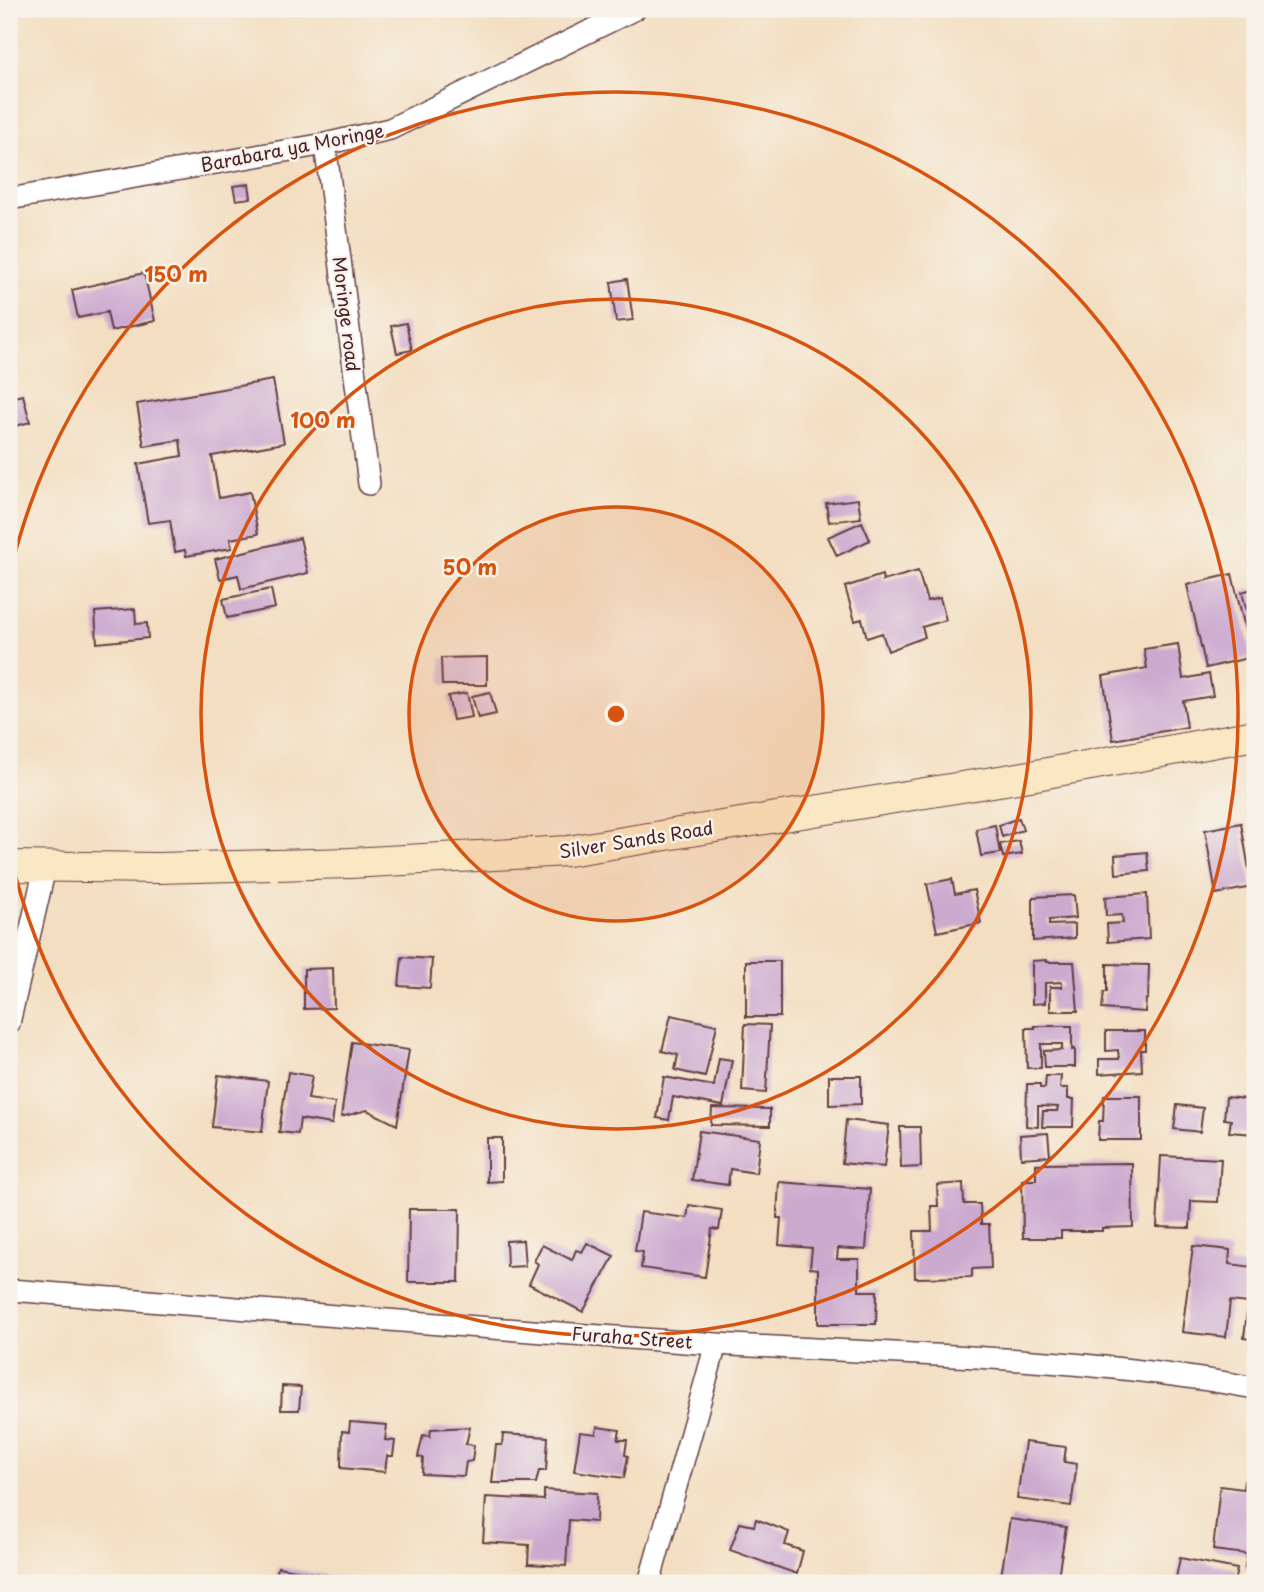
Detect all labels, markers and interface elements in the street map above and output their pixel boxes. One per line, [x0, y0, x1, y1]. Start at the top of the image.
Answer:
street label: Barabara ya Moringe [198, 116, 386, 178]
street label: Moringe road [327, 255, 367, 373]
text: 150 m [144, 257, 208, 289]
text: 100 m [290, 403, 356, 435]
text: 50 m [443, 550, 497, 582]
centre of rings [604, 702, 628, 726]
street label: Silver Sands Road [557, 813, 715, 865]
street label: Furaha Street [571, 1319, 693, 1355]

